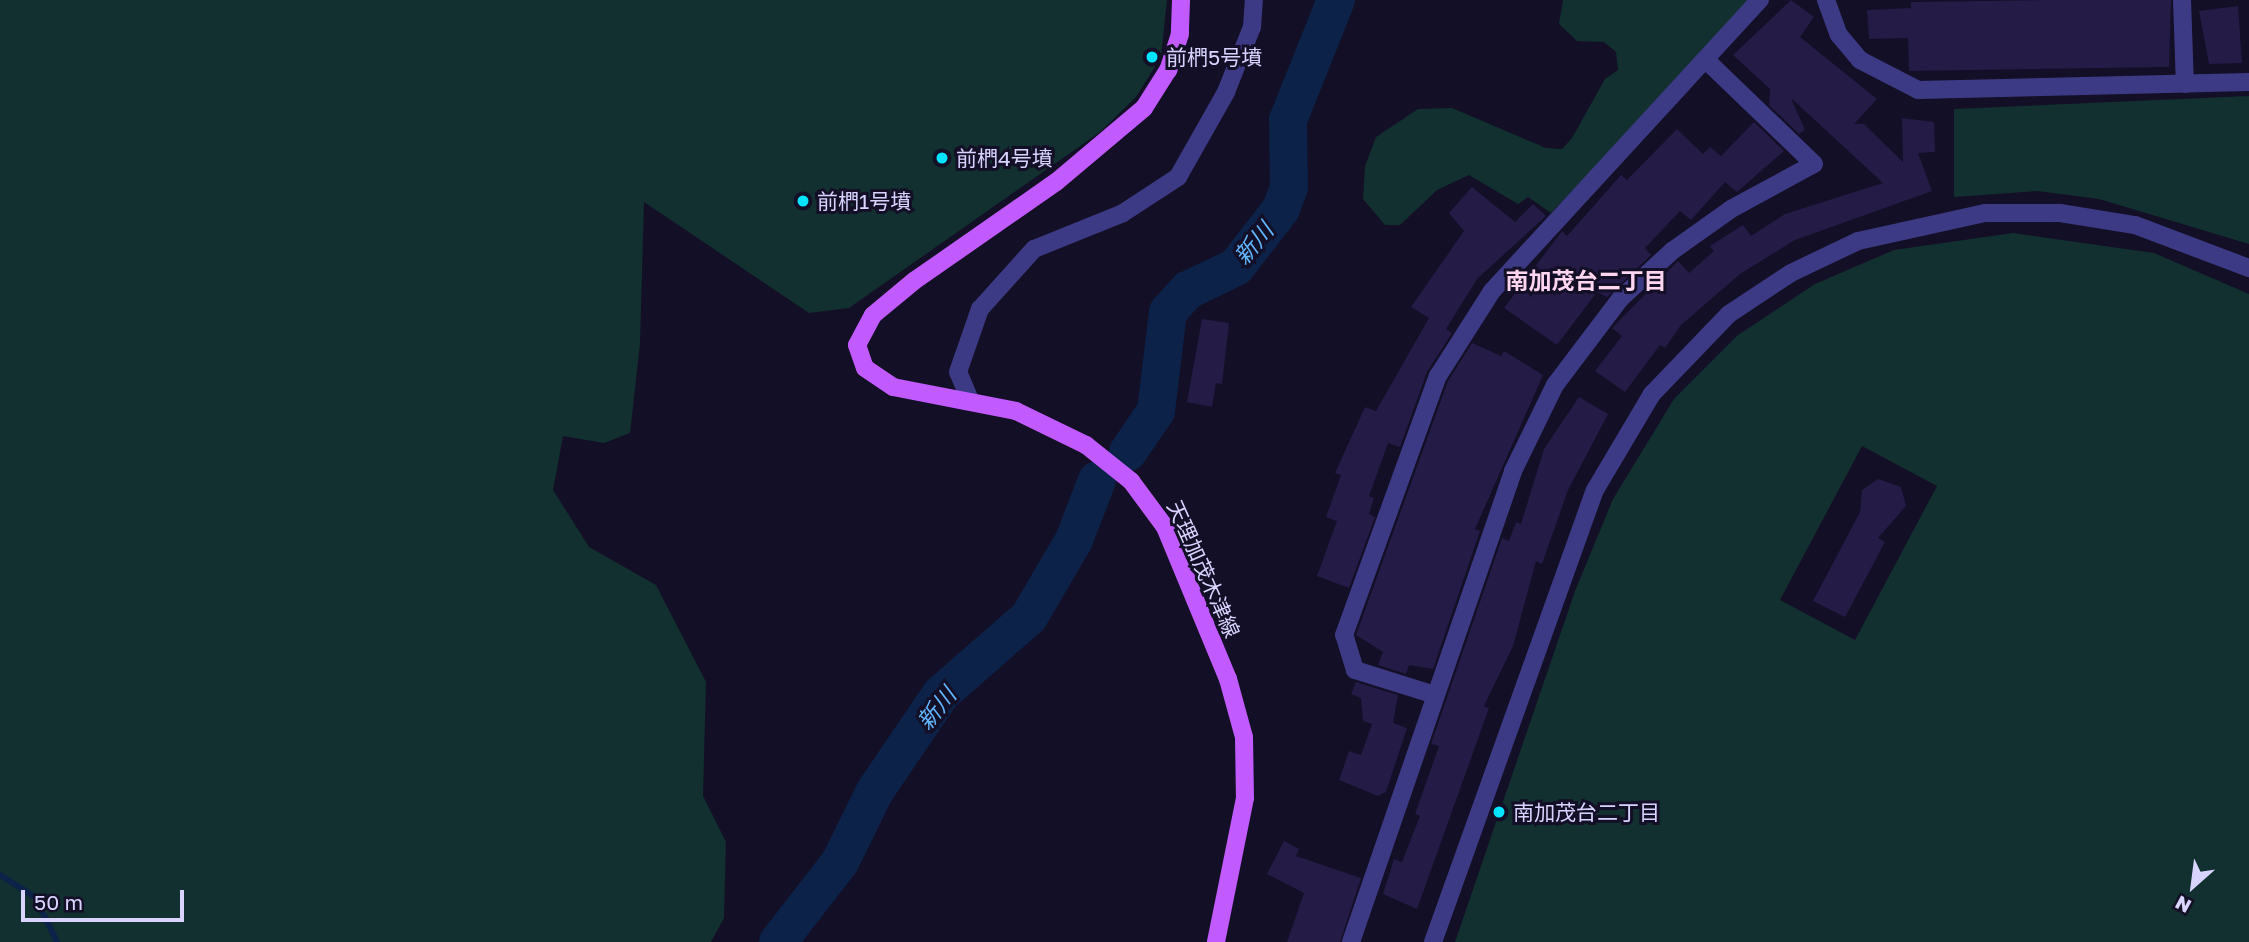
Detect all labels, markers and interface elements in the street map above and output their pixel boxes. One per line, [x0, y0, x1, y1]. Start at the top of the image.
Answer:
place label: 前椚5号墳 [1166, 44, 1262, 70]
marker: 前椚5号墳 [1144, 49, 1160, 65]
place label: 前椚4号墳 [956, 145, 1053, 171]
marker: 前椚4号墳 [934, 150, 950, 166]
place label: 前椚1号墳 [817, 188, 911, 214]
marker: 前椚1号墳 [795, 193, 811, 209]
water label: 新川 [1228, 217, 1278, 269]
district label: 南加茂台二丁目 [1506, 266, 1666, 294]
street label: 天理加茂木津線 [1163, 497, 1245, 641]
water label: 新川 [911, 681, 961, 735]
place label: 南加茂台二丁目 [1513, 799, 1660, 825]
marker: 南加茂台二丁目 [1491, 804, 1507, 820]
north arrow [2158, 851, 2228, 921]
scale bar [24, 876, 187, 920]
text: 50 m [34, 889, 83, 915]
text: N [2171, 891, 2195, 919]

